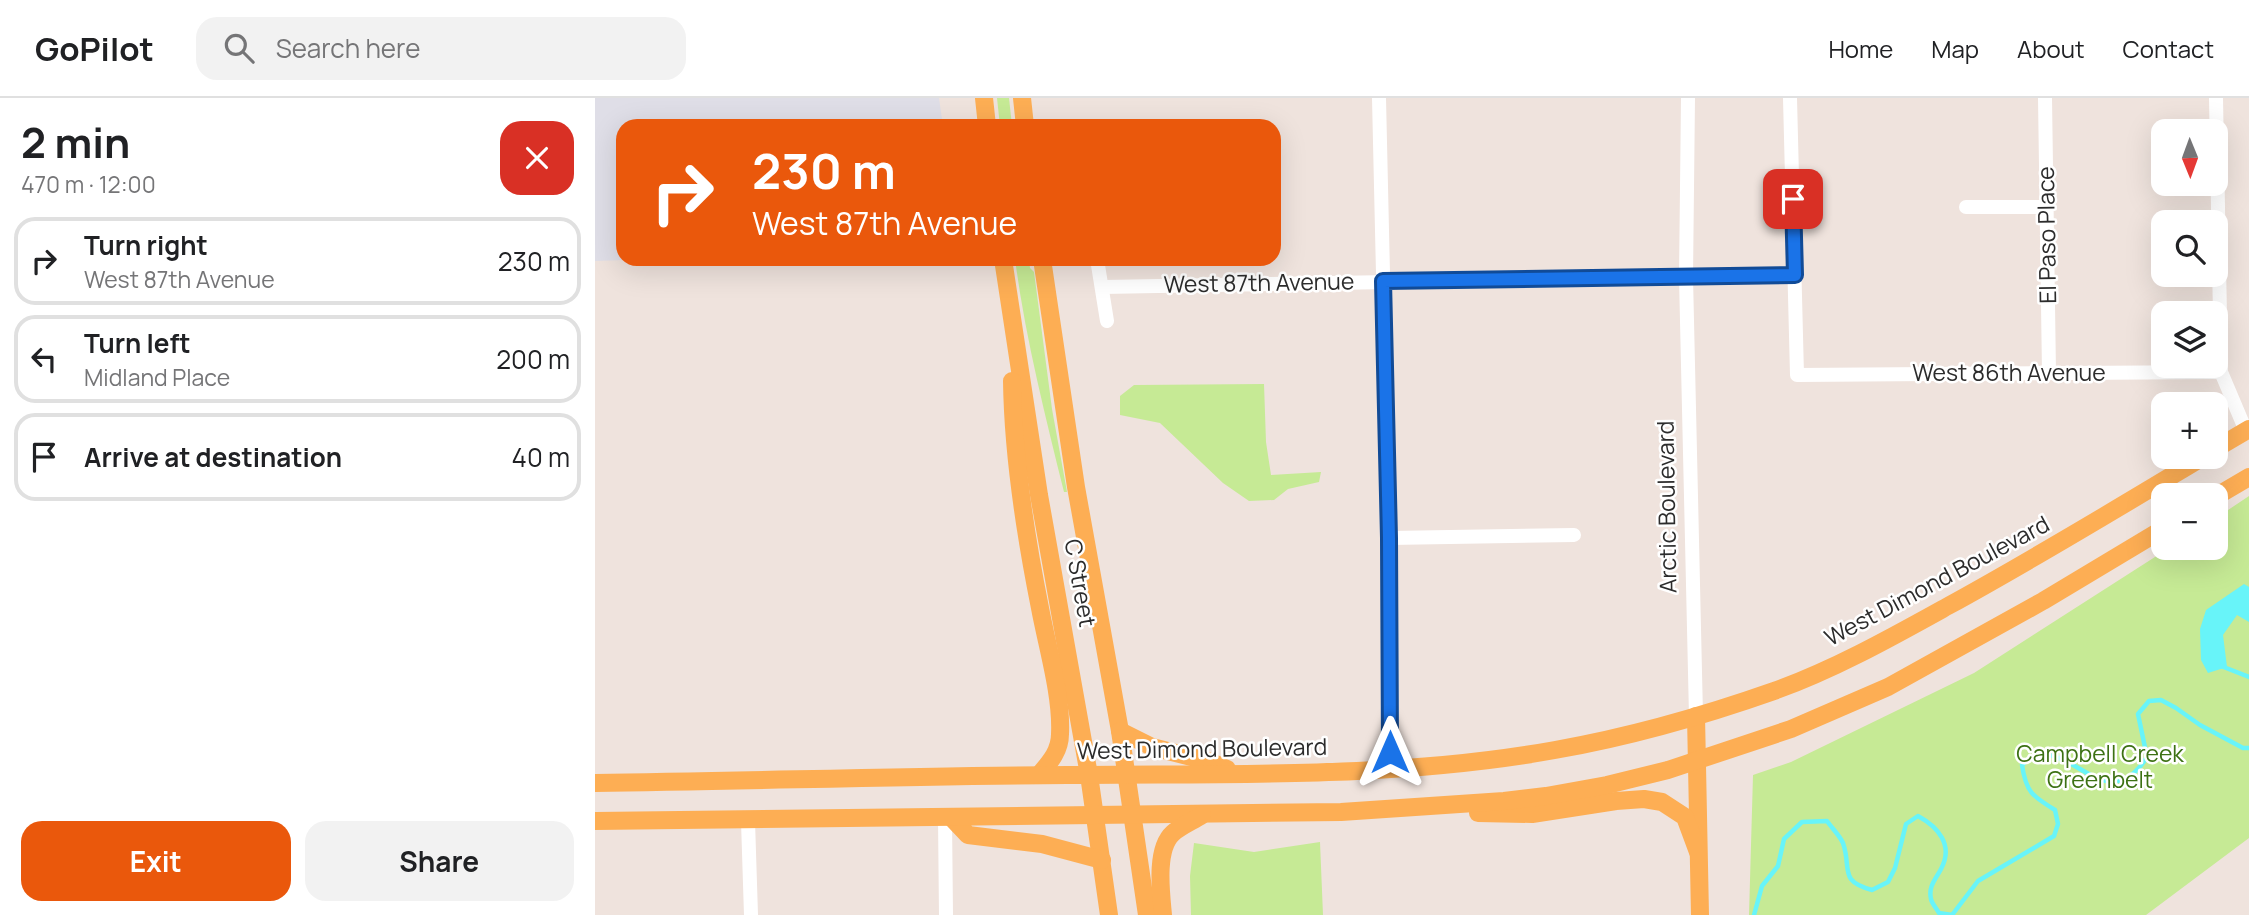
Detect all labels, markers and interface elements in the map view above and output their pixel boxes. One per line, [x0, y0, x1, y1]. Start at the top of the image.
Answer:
search box [196, 17, 686, 80]
text: GoPilot [35, 26, 154, 71]
icon: search [220, 29, 258, 67]
text: Search here [276, 30, 420, 66]
text: Home [1828, 32, 1893, 65]
text: Map [1931, 32, 1979, 65]
text: About [2017, 32, 2085, 65]
text: Contact [2123, 32, 2214, 65]
text: 2 min [21, 113, 130, 171]
north arrow [2151, 119, 2228, 196]
map controls [2151, 119, 2228, 560]
button: close [500, 121, 574, 195]
text: 230 m [752, 137, 896, 204]
icon: right [637, 147, 728, 238]
street label: El Paso Place [2029, 166, 2063, 304]
text: 470 m · 12:00 [21, 168, 156, 200]
pin [1763, 169, 1823, 229]
icon: arrive [1774, 180, 1812, 218]
text: West 87th Avenue [752, 201, 1017, 245]
button: search [2151, 210, 2228, 287]
text: Turn right [84, 227, 208, 263]
icon: right [25, 242, 63, 280]
text: 230 m [498, 243, 570, 279]
text: West 87th Avenue [84, 263, 275, 295]
street label: West 87th Avenue [1163, 264, 1355, 300]
button: layers [2151, 301, 2228, 378]
text: Turn left [84, 325, 191, 361]
icon: left [25, 340, 63, 378]
text: 200 m [496, 341, 570, 377]
street label: West 86th Avenue [1912, 356, 2106, 388]
text: Midland Place [84, 361, 230, 393]
button: + [2151, 392, 2228, 469]
street label: Arctic Boulevard [1648, 421, 1684, 594]
icon: arrive [25, 438, 63, 476]
text: Arrive at destination [84, 439, 342, 475]
text: 40 m [512, 439, 570, 475]
button: − [2151, 483, 2228, 560]
street label: West Dimond Boulevard [1819, 507, 2055, 653]
street label: C Street [1058, 536, 1104, 629]
position arrow [1353, 715, 1427, 789]
street label: West Dimond Boulevard [1077, 730, 1327, 766]
park label: Campbell Creek Greenbelt [2016, 737, 2184, 795]
button: Exit [21, 821, 291, 901]
button: Share [305, 821, 574, 901]

